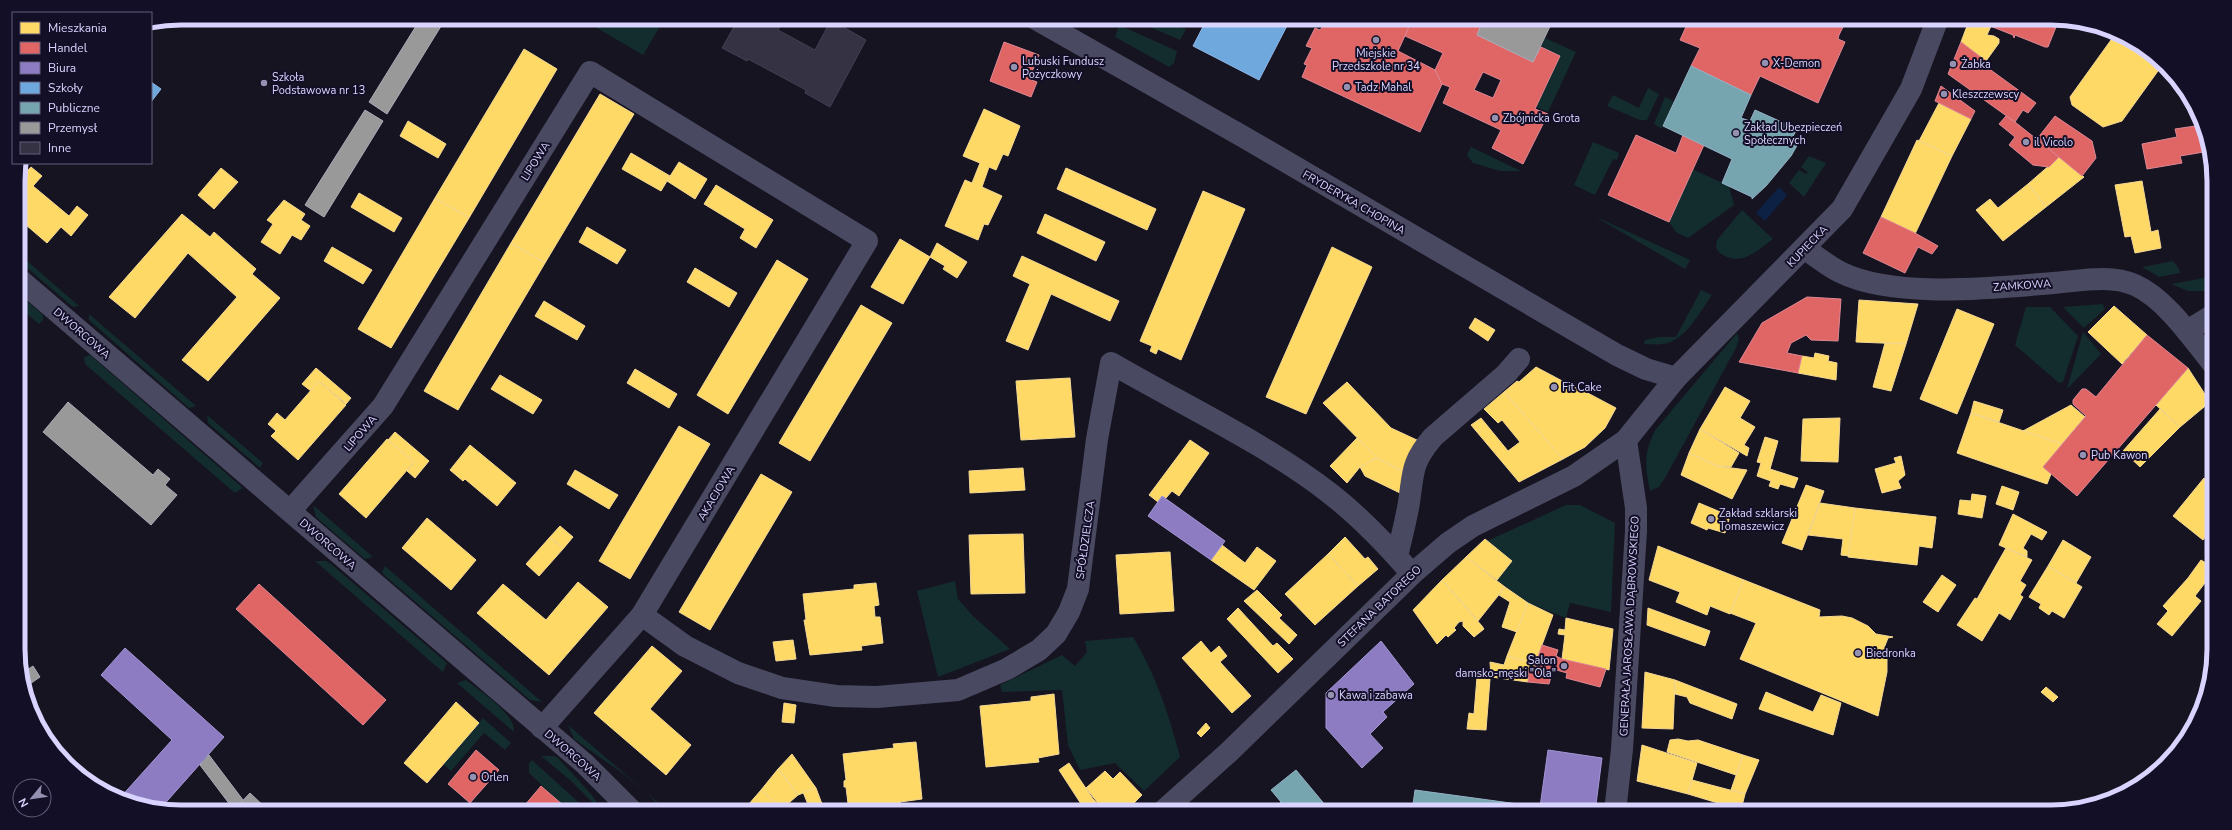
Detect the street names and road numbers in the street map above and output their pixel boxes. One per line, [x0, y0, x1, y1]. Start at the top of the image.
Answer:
street label: LIPOWA [518, 139, 553, 184]
street label: FRYDERYKA CHOPINA [1300, 167, 1408, 238]
street label: KUPIECKA [1784, 222, 1831, 271]
street label: ZAMKOWA [1993, 276, 2052, 295]
street label: DWORCOWA [50, 305, 113, 362]
street label: LIPOWA [340, 412, 380, 455]
street label: AKACJOWA [694, 463, 739, 523]
street label: SPÓŁDZIELCZA [1072, 500, 1098, 580]
street label: GENERAŁA JAROSŁAWA DĄBROWSKIEGO [1616, 515, 1643, 737]
street label: DWORCOWA [296, 516, 359, 573]
street label: STEFANA BATOREGO [1334, 562, 1425, 650]
street label: DWORCOWA [541, 727, 604, 784]

